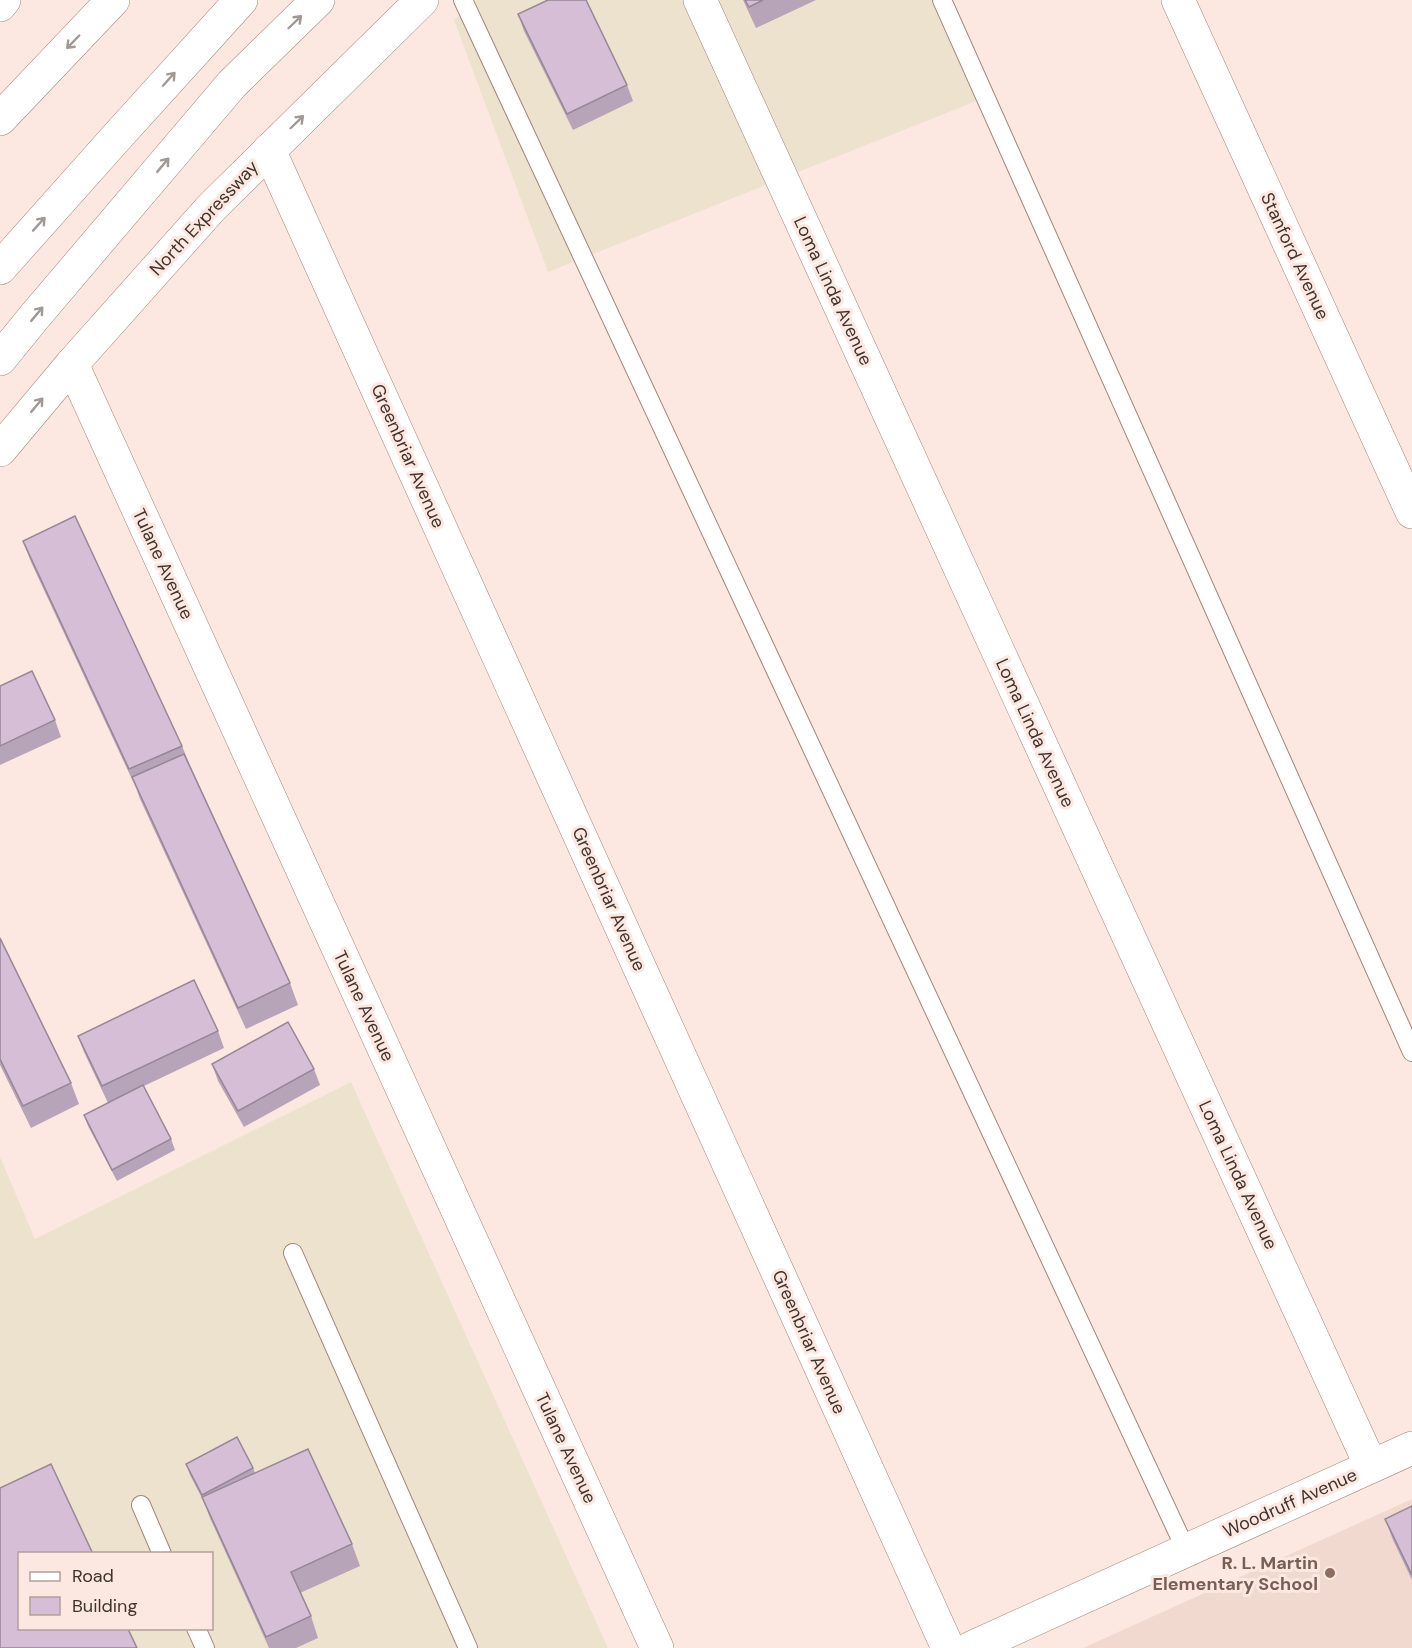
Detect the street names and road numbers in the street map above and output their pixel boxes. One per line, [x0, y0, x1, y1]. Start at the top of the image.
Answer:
street label: North Expressway [144, 155, 264, 281]
street label: Stanford Avenue [1255, 189, 1335, 323]
street label: Loma Linda Avenue [788, 213, 878, 369]
street label: Greenbriar Avenue [365, 380, 451, 532]
street label: Tulane Avenue [127, 505, 199, 623]
street label: Loma Linda Avenue [990, 655, 1080, 811]
street label: Greenbriar Avenue [566, 823, 652, 975]
street label: Tulane Avenue [328, 947, 400, 1065]
street label: Loma Linda Avenue [1193, 1097, 1283, 1253]
street label: Greenbriar Avenue [766, 1266, 852, 1418]
street label: Tulane Avenue [530, 1389, 602, 1507]
street label: Woodruff Avenue [1219, 1463, 1361, 1543]

